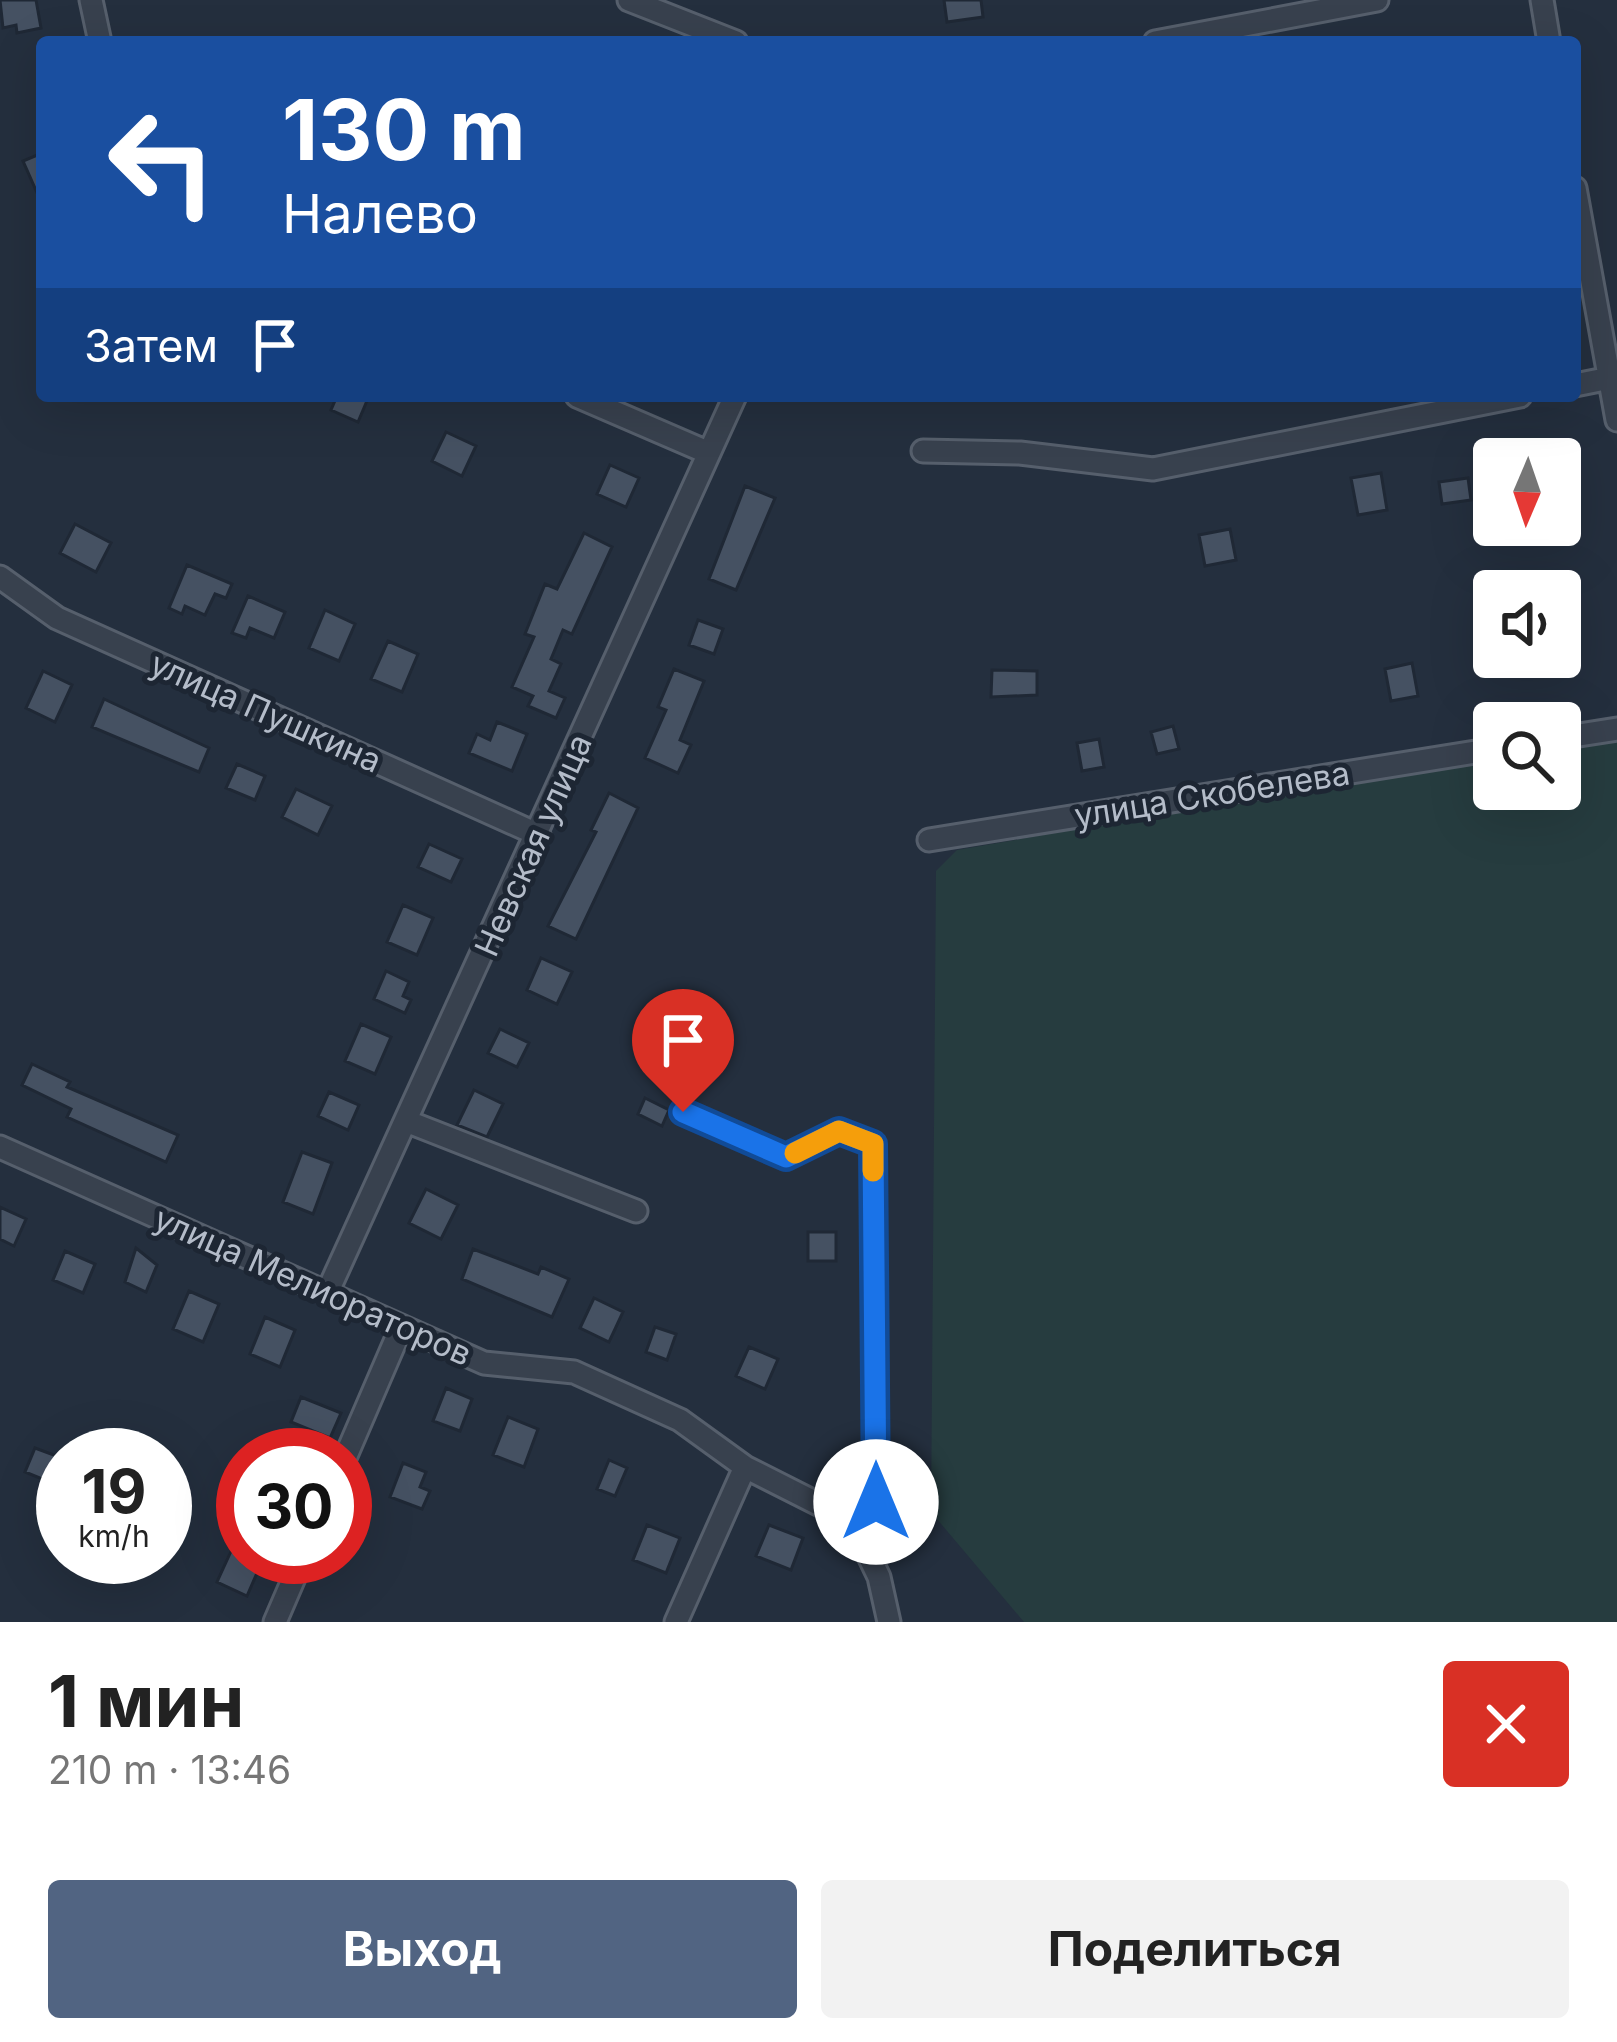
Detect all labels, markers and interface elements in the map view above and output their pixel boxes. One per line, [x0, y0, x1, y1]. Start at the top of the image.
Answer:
text: 130 m [282, 79, 526, 180]
icon: left [84, 84, 240, 240]
text: Налево [282, 181, 478, 246]
icon: arrive [242, 312, 308, 378]
text: Затем [84, 318, 218, 373]
north arrow [1473, 438, 1581, 546]
map controls [1473, 438, 1581, 810]
button: sound [1473, 570, 1581, 678]
street label: улица Пушкина [144, 643, 388, 781]
button: search [1473, 702, 1581, 810]
street label: Невская улица [466, 728, 600, 962]
street label: улица Скобелева [1071, 752, 1353, 836]
pin [632, 989, 734, 1112]
icon: arrive [650, 1007, 716, 1073]
street label: улица Мелиораторов [148, 1198, 478, 1374]
speed limit sign: 30 [216, 1428, 372, 1584]
position arrow [813, 1439, 939, 1565]
text: 19 [82, 1455, 146, 1527]
text: km/h [78, 1518, 150, 1554]
text: 1 мин [48, 1657, 244, 1744]
button: close [1443, 1661, 1569, 1787]
text: 210 m · 13:46 [48, 1746, 291, 1793]
button: Выход [48, 1880, 797, 2018]
button: Поделиться [821, 1880, 1569, 2018]

